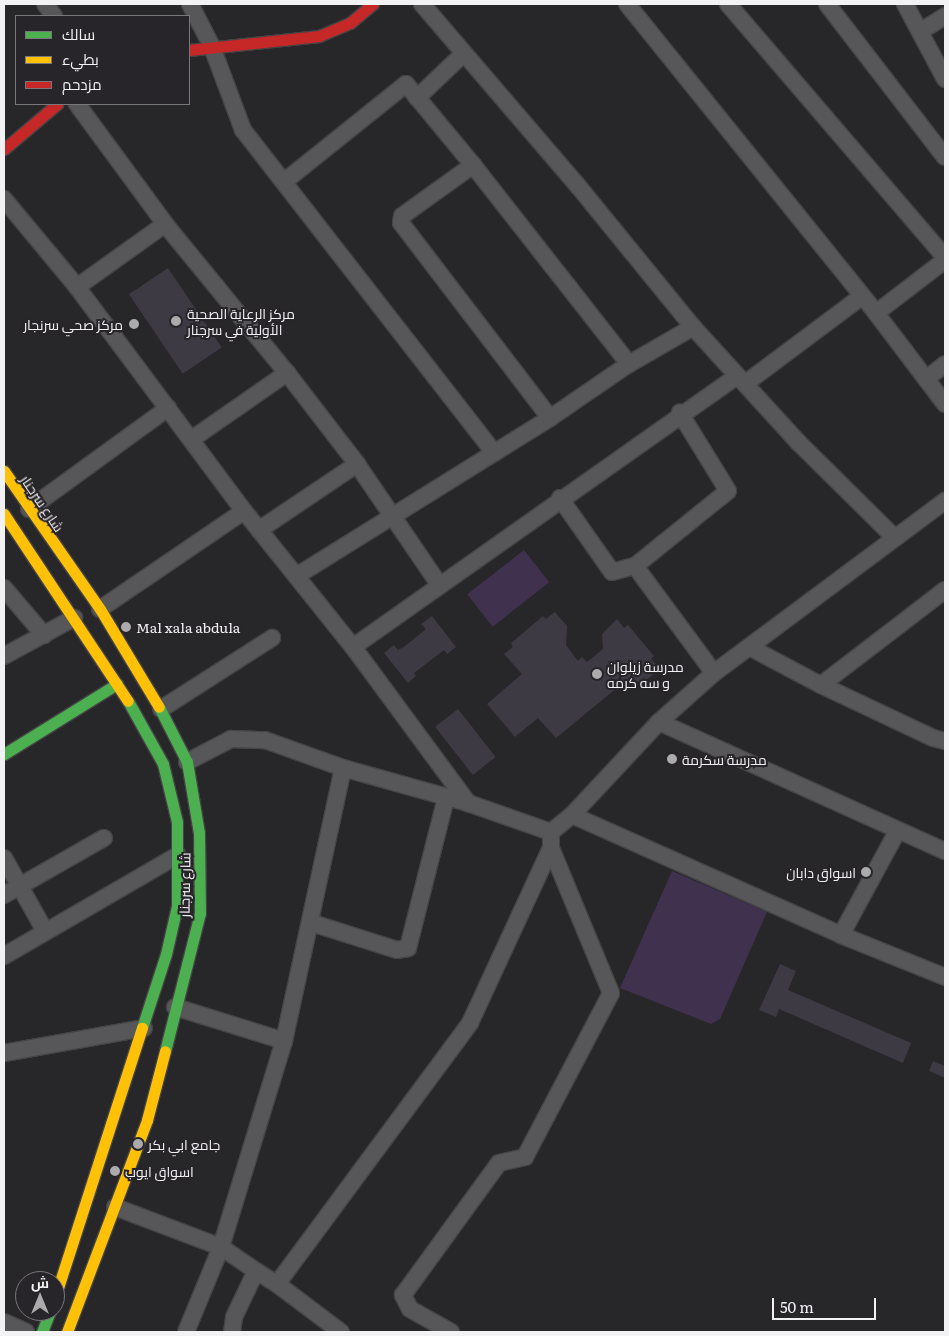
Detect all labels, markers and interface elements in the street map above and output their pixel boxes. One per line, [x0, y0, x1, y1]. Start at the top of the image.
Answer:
legend [15, 15, 190, 105]
text: سالك [62, 22, 95, 45]
text: بطيء [62, 47, 99, 70]
text: مزدحم [62, 72, 102, 95]
place label: مركز الرعاية الصحية الأولية في سرجنار [187, 305, 295, 338]
marker: مركز الرعاية الصحية الأولية في سرجنار [169, 314, 183, 328]
place label: مركز صحي سرنجار [23, 316, 123, 332]
marker: مركز صحي سرنجار [127, 317, 141, 331]
street label: شارع سرجنار [18, 471, 68, 535]
place label: Mal xala abdula [136, 619, 240, 635]
marker: Mal xala abdula [120, 621, 132, 633]
place label: مدرسة زيلوان و سه كرمه [607, 658, 684, 690]
marker: مدرسة زيلوان و سه كرمه [591, 668, 603, 680]
place label: مدرسة سكرمة [682, 751, 767, 767]
marker: مدرسة سكرمة [666, 753, 678, 765]
street label: شارع سرجنار [175, 852, 193, 918]
place label: اسواق دابان [786, 864, 856, 880]
marker: اسواق دابان [860, 866, 872, 878]
place label: جامع ابي بكر [148, 1136, 220, 1152]
marker: جامع ابي بكر [132, 1138, 144, 1150]
place label: اسواق ايوب [125, 1163, 194, 1179]
marker: اسواق ايوب [109, 1165, 121, 1177]
north arrow [15, 1271, 65, 1321]
text: ش [31, 1272, 49, 1292]
scale bar [774, 1288, 878, 1320]
text: 50 m [780, 1295, 814, 1318]

